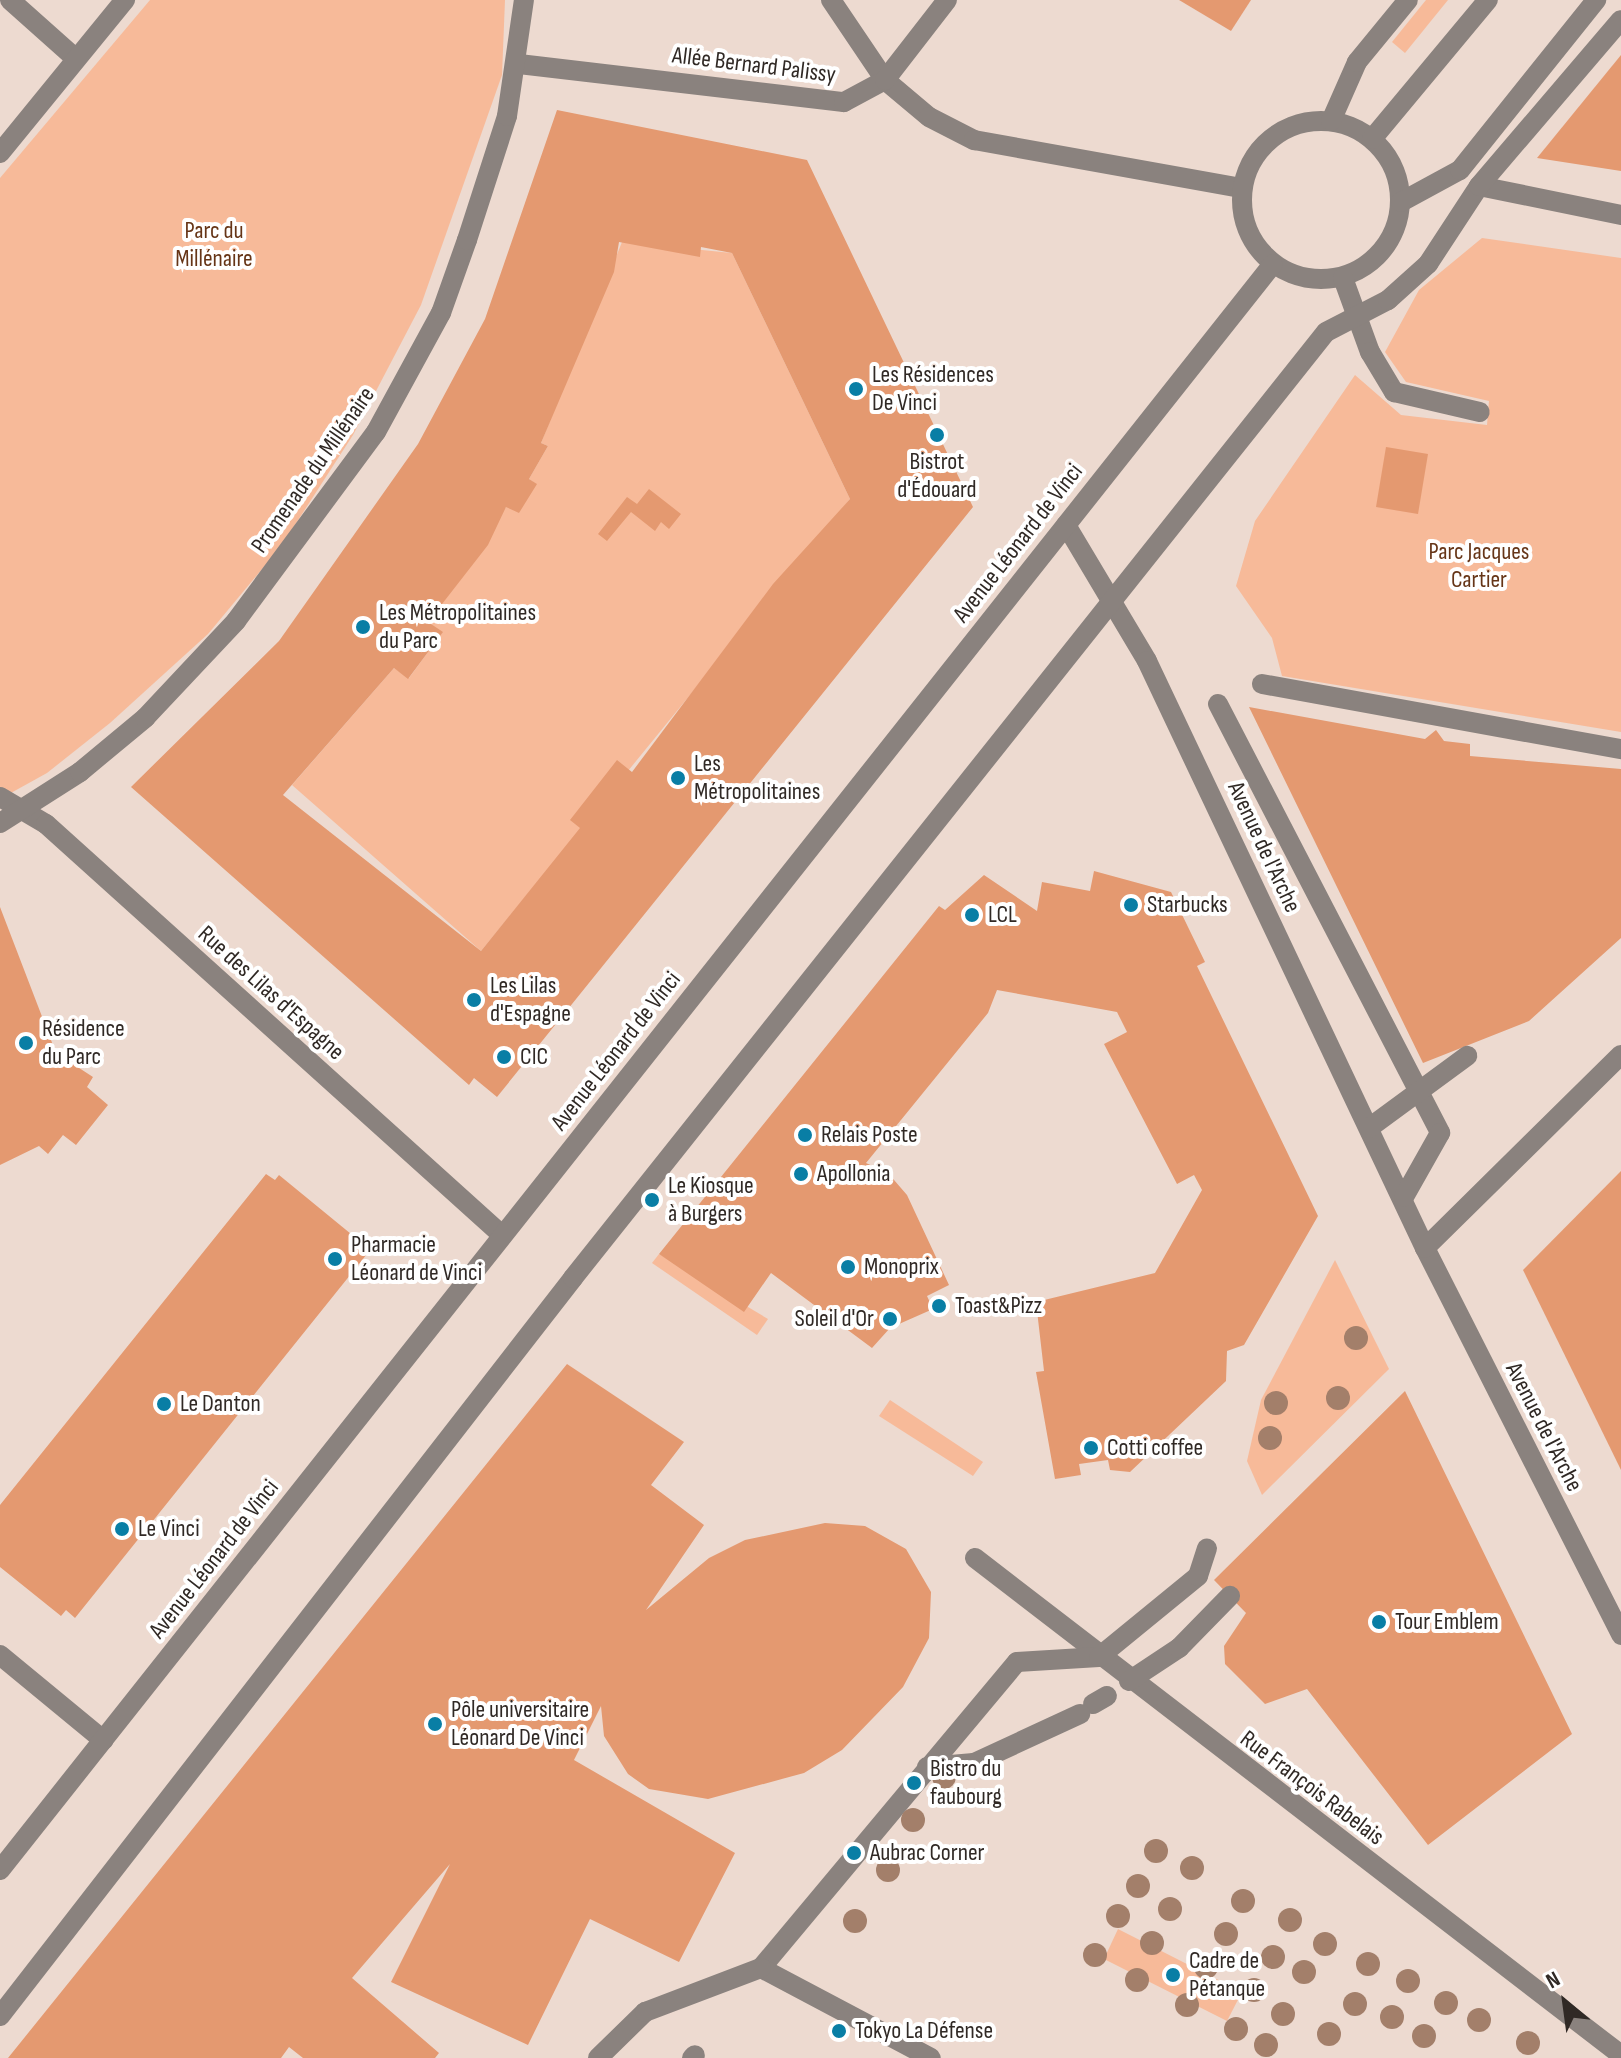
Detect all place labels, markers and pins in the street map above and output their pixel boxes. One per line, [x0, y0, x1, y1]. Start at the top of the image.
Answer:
place label: Les Résidences De Vinci [872, 361, 994, 417]
marker: Les Résidences De Vinci [847, 380, 865, 398]
marker: Bistrot d'Édouard [928, 426, 946, 444]
place label: Bistrot d'Édouard [897, 448, 977, 504]
place label: Les Métropolitaines du Parc [379, 599, 536, 655]
marker: Les Métropolitaines du Parc [354, 618, 372, 636]
place label: Les Métropolitaines [694, 750, 820, 806]
marker: Les Métropolitaines [669, 769, 687, 787]
place label: Starbucks [1147, 891, 1228, 919]
marker: Starbucks [1122, 896, 1140, 914]
place label: LCL [988, 901, 1017, 929]
marker: LCL [963, 906, 981, 924]
place label: Les Lilas d'Espagne [490, 972, 571, 1028]
marker: Les Lilas d'Espagne [465, 991, 483, 1009]
place label: Résidence du Parc [42, 1015, 125, 1071]
marker: Résidence du Parc [17, 1034, 35, 1052]
place label: CIC [520, 1043, 548, 1071]
marker: CIC [495, 1048, 513, 1066]
place label: Relais Poste [821, 1121, 918, 1149]
marker: Relais Poste [796, 1126, 814, 1144]
place label: Apollonia [817, 1160, 890, 1188]
marker: Apollonia [792, 1165, 810, 1183]
place label: Le Kiosque à Burgers [668, 1172, 754, 1228]
marker: Le Kiosque à Burgers [643, 1191, 661, 1209]
place label: Pharmacie Léonard de Vinci [351, 1231, 482, 1287]
marker: Pharmacie Léonard de Vinci [326, 1250, 344, 1268]
place label: Monoprix [864, 1253, 939, 1281]
marker: Monoprix [839, 1258, 857, 1276]
place label: Toast&Pizz [955, 1292, 1042, 1320]
marker: Toast&Pizz [930, 1297, 948, 1315]
place label: Soleil d'Or [794, 1305, 874, 1333]
marker: Soleil d'Or [881, 1310, 899, 1328]
place label: Le Danton [180, 1390, 261, 1418]
marker: Le Danton [155, 1395, 173, 1413]
place label: Cotti coffee [1107, 1434, 1203, 1462]
marker: Cotti coffee [1082, 1439, 1100, 1457]
place label: Le Vinci [138, 1515, 200, 1543]
marker: Le Vinci [113, 1520, 131, 1538]
place label: Tour Emblem [1395, 1608, 1499, 1636]
marker: Tour Emblem [1370, 1613, 1388, 1631]
place label: Pôle universitaire Léonard De Vinci [451, 1696, 589, 1752]
marker: Pôle universitaire Léonard De Vinci [426, 1715, 444, 1733]
place label: Bistro du faubourg [930, 1755, 1002, 1811]
marker: Bistro du faubourg [905, 1774, 923, 1792]
place label: Aubrac Corner [870, 1839, 985, 1867]
marker: Aubrac Corner [845, 1844, 863, 1862]
place label: Cadre de Pétanque [1189, 1947, 1265, 2003]
marker: Cadre de Pétanque [1164, 1966, 1182, 1984]
place label: Tokyo La Défense [855, 2017, 993, 2045]
marker: Tokyo La Défense [830, 2022, 848, 2040]

